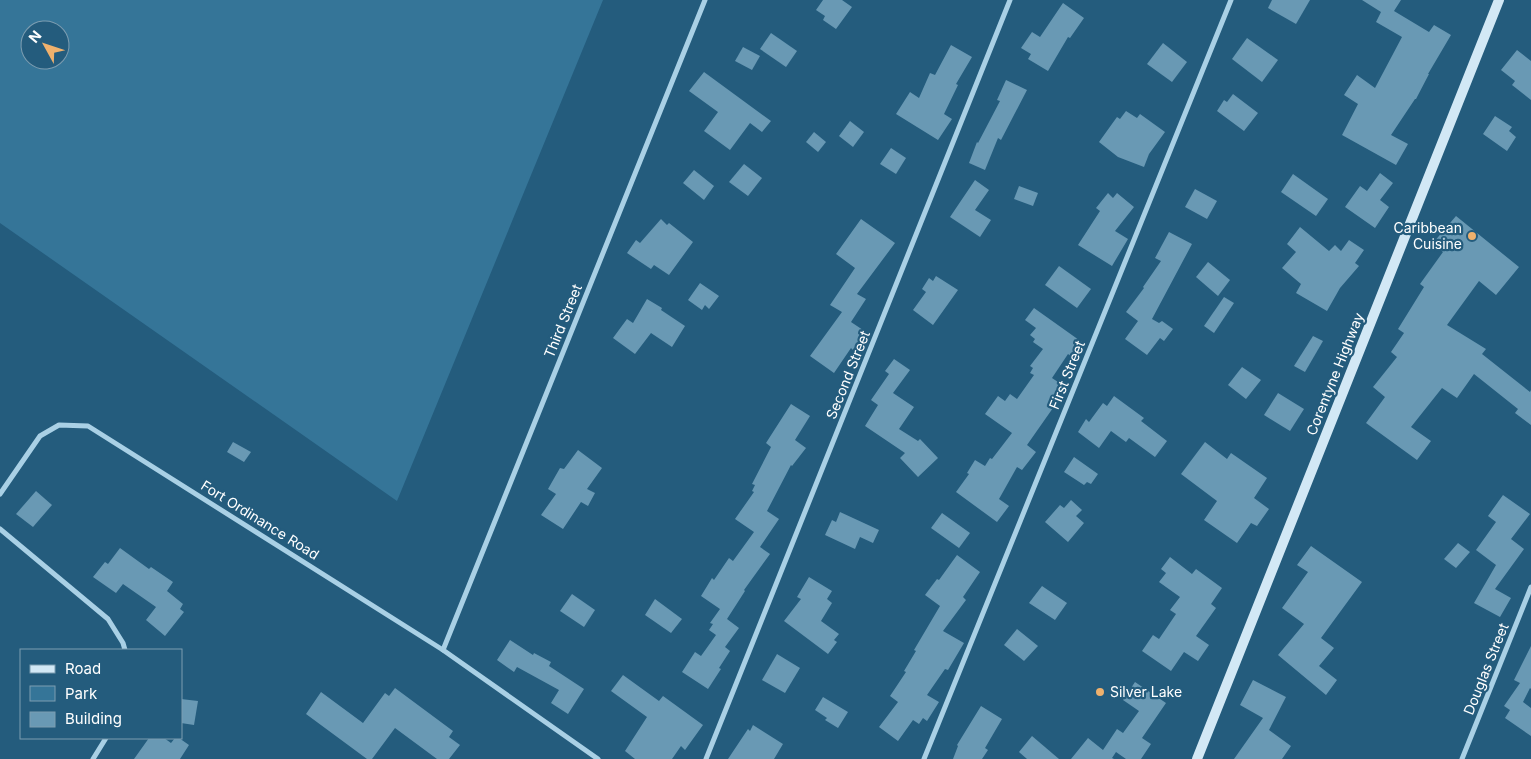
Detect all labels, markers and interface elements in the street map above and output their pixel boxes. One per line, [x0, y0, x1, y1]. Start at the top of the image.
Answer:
north arrow [20, 20, 70, 70]
text: N [25, 27, 45, 46]
place label: Caribbean Cuisine [1393, 219, 1462, 252]
marker: Caribbean Cuisine [1466, 230, 1478, 242]
street label: Third Street [540, 281, 585, 360]
street label: Corentyne Highway [1302, 310, 1367, 438]
street label: Second Street [822, 328, 873, 421]
street label: First Street [1045, 338, 1088, 412]
street label: Fort Ordinance Road [198, 476, 322, 563]
street label: Douglas Street [1459, 620, 1512, 717]
legend [20, 649, 182, 739]
text: Road [65, 659, 101, 678]
place label: Silver Lake [1110, 683, 1182, 700]
text: Park [65, 684, 98, 703]
marker: Silver Lake [1094, 686, 1106, 698]
text: Building [65, 709, 122, 728]

